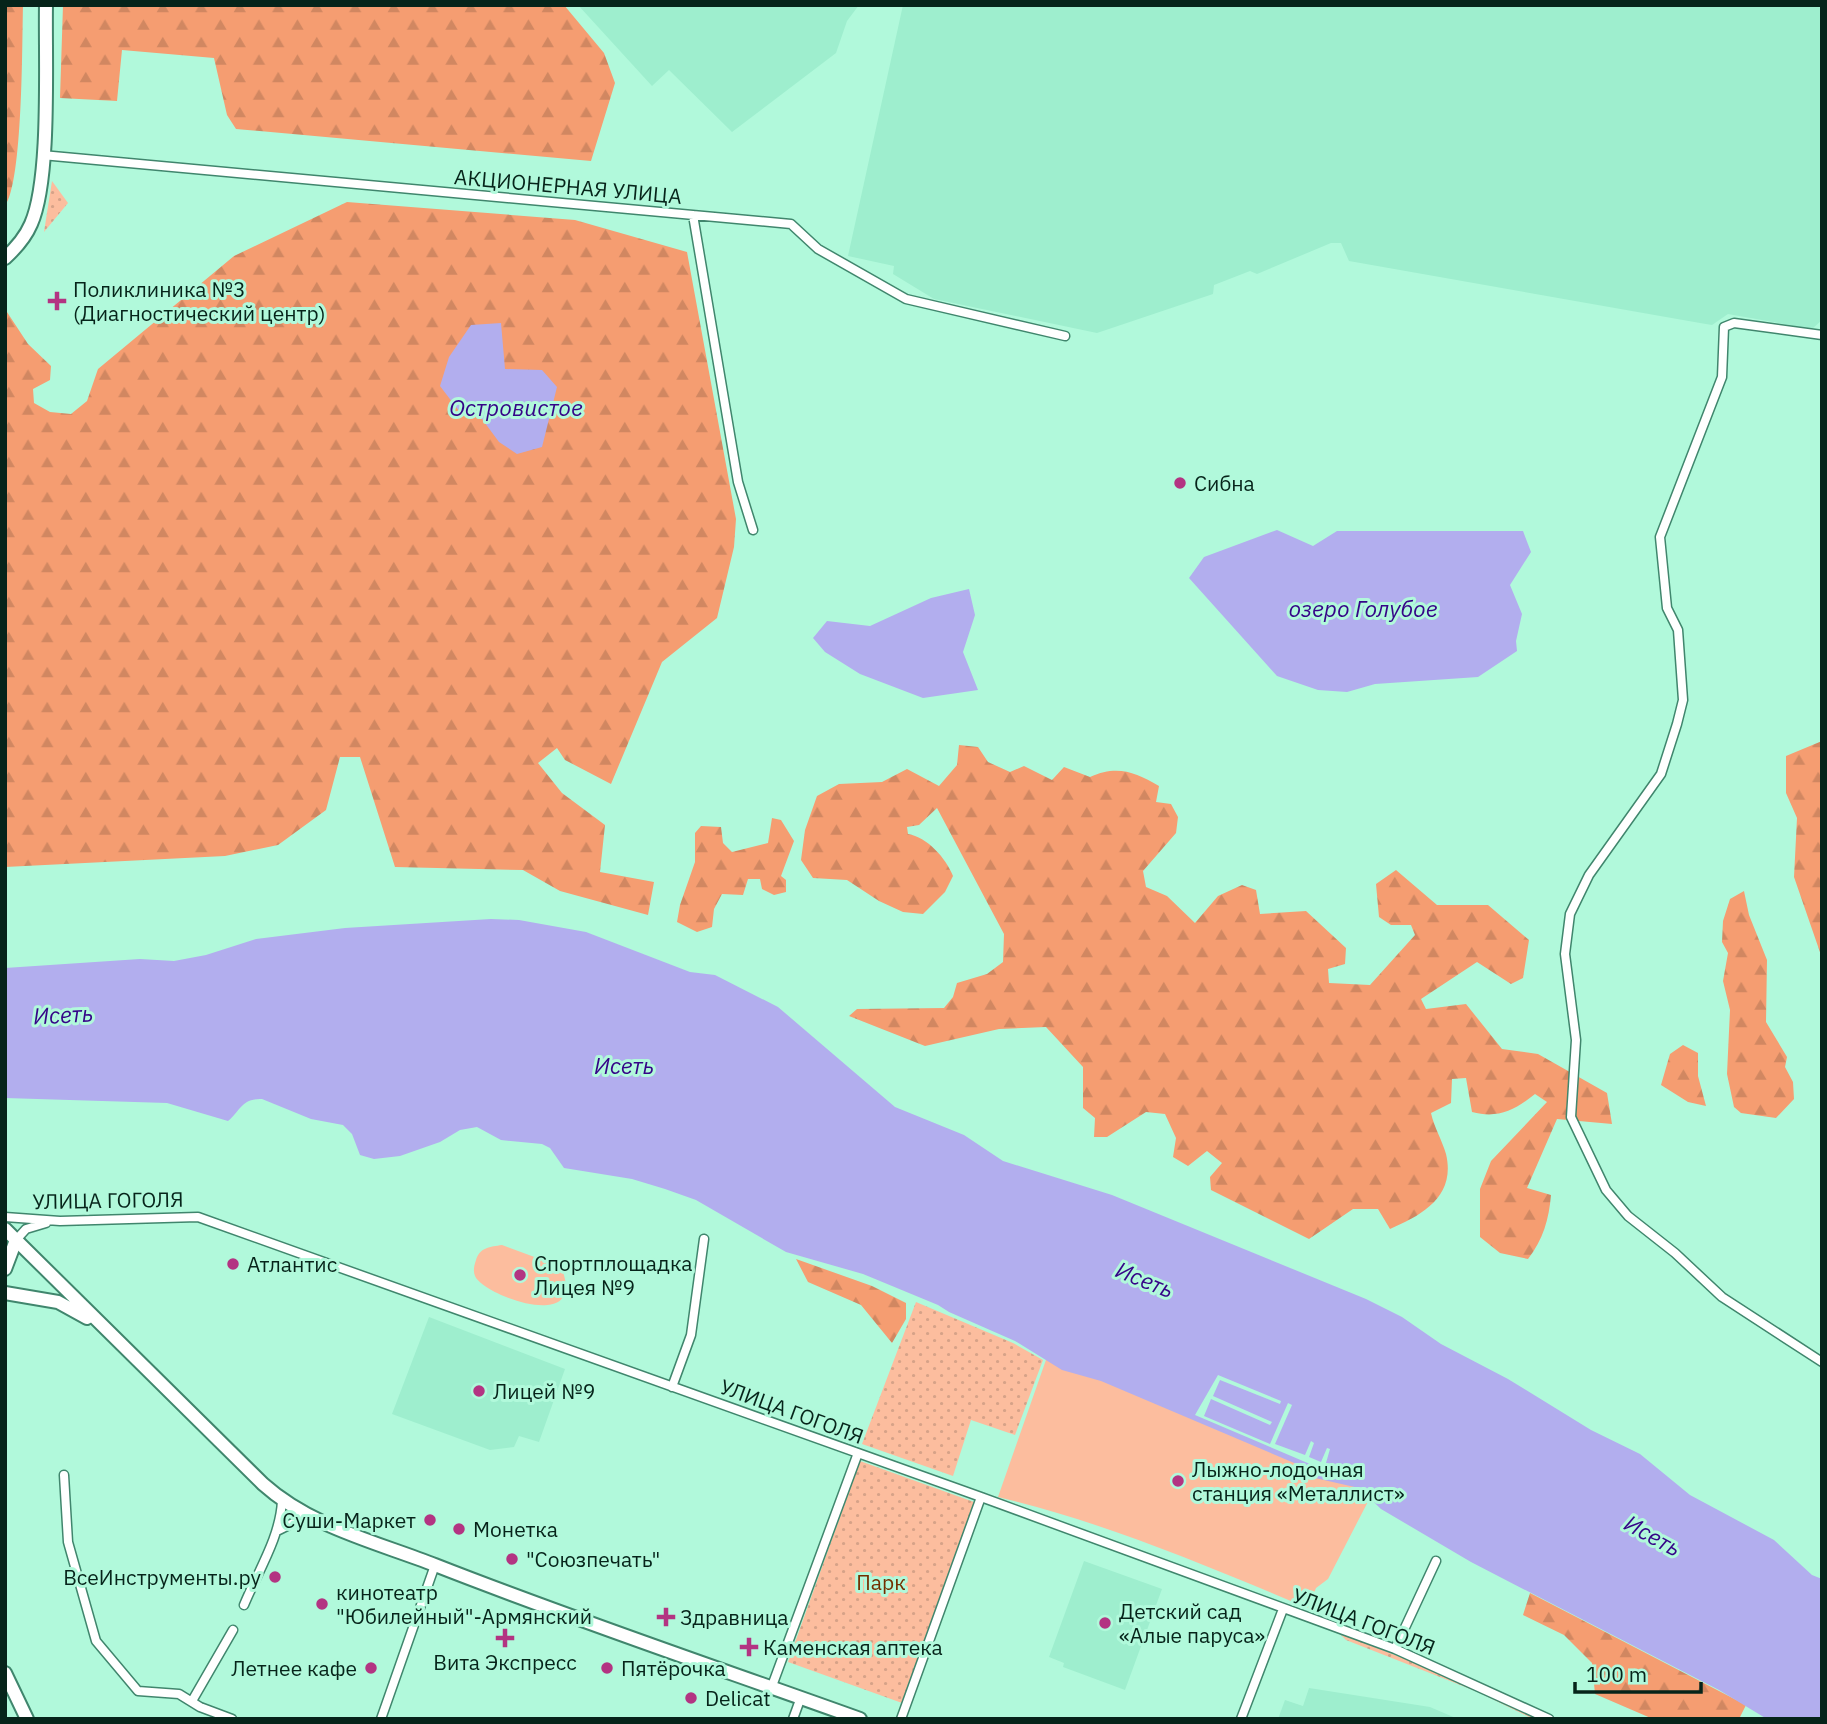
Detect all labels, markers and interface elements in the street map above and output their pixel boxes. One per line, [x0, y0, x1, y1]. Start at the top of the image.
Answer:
street label: АКЦИОНЕРНАЯ УЛИЦА [453, 162, 683, 210]
place label: Поликлиника №3 (Диагностический центр) [73, 275, 326, 327]
marker: Поликлиника №3 (Диагностический центр) [47, 291, 67, 311]
water label: Островистое [449, 392, 583, 422]
place label: Сибна [1194, 469, 1255, 497]
marker: Сибна [1172, 475, 1188, 491]
water label: озеро Голубое [1289, 593, 1438, 623]
water label: Исеть [32, 997, 94, 1031]
water label: Исеть [594, 1050, 654, 1080]
street label: УЛИЦА ГОГОЛЯ [32, 1185, 184, 1215]
place label: Спортплощадка Лицея №9 [534, 1249, 692, 1301]
place label: Атлантис [247, 1250, 337, 1278]
water label: Исеть [1112, 1254, 1178, 1304]
marker: Атлантис [225, 1256, 241, 1272]
marker: Спортплощадка Лицея №9 [512, 1267, 528, 1283]
street label: УЛИЦА ГОГОЛЯ [716, 1372, 868, 1450]
place label: Лицей №9 [493, 1377, 595, 1405]
marker: Лицей №9 [471, 1383, 487, 1399]
place label: Лыжно-лодочная станция «Металлист» [1192, 1455, 1405, 1507]
marker: Лыжно-лодочная станция «Металлист» [1170, 1473, 1186, 1489]
place label: Суши-Маркет [282, 1506, 416, 1534]
water label: Исеть [1619, 1507, 1687, 1563]
marker: Суши-Маркет [422, 1512, 438, 1528]
place label: Монетка [473, 1515, 558, 1543]
marker: Монетка [451, 1521, 467, 1537]
place label: "Союзпечать" [526, 1545, 660, 1573]
marker: "Союзпечать" [504, 1551, 520, 1567]
place label: ВсеИнструменты.ру [63, 1563, 262, 1591]
park label: Парк [856, 1568, 906, 1596]
marker: ВсеИнструменты.ру [267, 1569, 283, 1585]
place label: кинотеатр "Юбилейный"-Армянский [336, 1578, 592, 1630]
street label: УЛИЦА ГОГОЛЯ [1288, 1581, 1440, 1661]
marker: кинотеатр "Юбилейный"-Армянский [314, 1596, 330, 1612]
place label: Детский сад «Алые паруса» [1119, 1597, 1265, 1649]
place label: Здравница [680, 1603, 789, 1631]
marker: Здравница [658, 1609, 674, 1625]
marker: Детский сад «Алые паруса» [1097, 1615, 1113, 1631]
marker: Вита Экспресс [497, 1630, 513, 1646]
place label: Каменская аптека [763, 1633, 943, 1661]
marker: Каменская аптека [741, 1639, 757, 1655]
place label: Вита Экспресс [433, 1648, 577, 1676]
scale bar [1575, 1650, 1701, 1694]
place label: Летнее кафе [231, 1654, 357, 1682]
place label: Пятёрочка [621, 1654, 726, 1682]
marker: Летнее кафе [363, 1660, 379, 1676]
marker: Пятёрочка [599, 1660, 615, 1676]
text: 100 m [1586, 1660, 1647, 1688]
place label: Delicat [705, 1684, 771, 1712]
marker: Delicat [683, 1690, 699, 1706]

